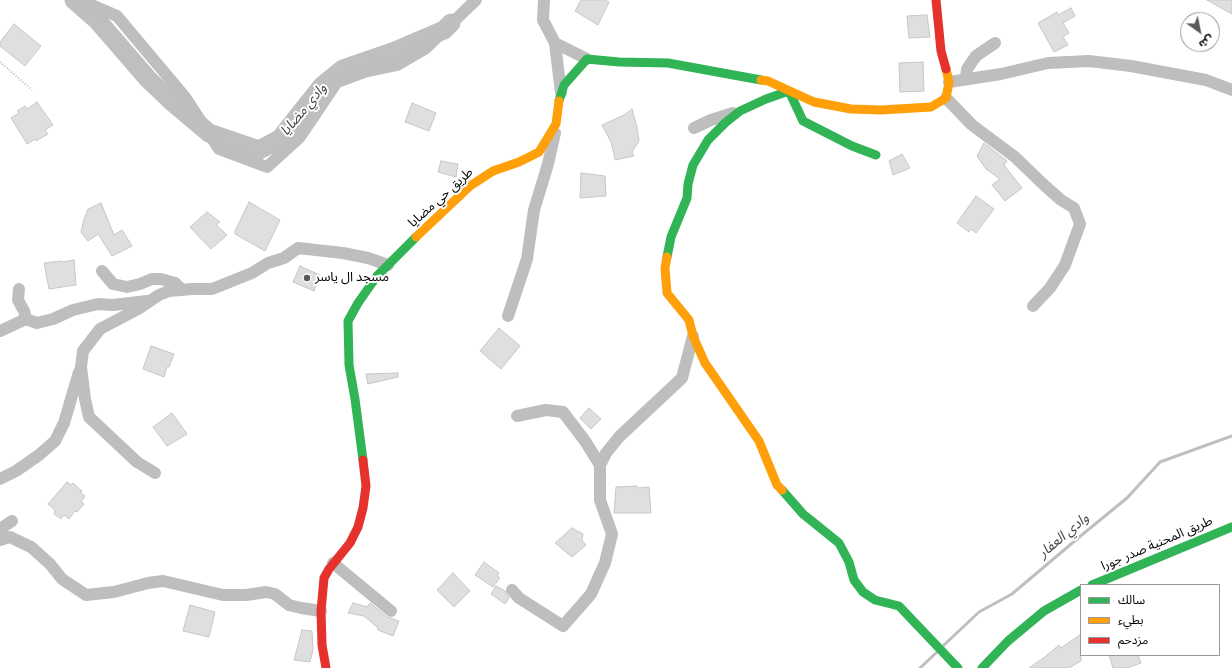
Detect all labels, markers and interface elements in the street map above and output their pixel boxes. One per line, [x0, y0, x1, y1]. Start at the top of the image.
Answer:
north arrow [1180, 12, 1220, 52]
text: ش [1196, 32, 1216, 51]
water label: وادي مضايا [277, 80, 331, 140]
street label: طريق حي مضايا [405, 165, 477, 231]
place label: مسجد ال ياسر [315, 270, 389, 286]
marker: مسجد ال ياسر [302, 273, 312, 283]
water label: وادي العفار [1035, 510, 1093, 562]
street label: طريق المحنية صدر جورا [1099, 513, 1215, 575]
legend [1080, 584, 1220, 656]
text: سالك [1118, 593, 1145, 607]
text: بطيء [1118, 613, 1144, 627]
text: مزدحم [1118, 633, 1148, 647]

